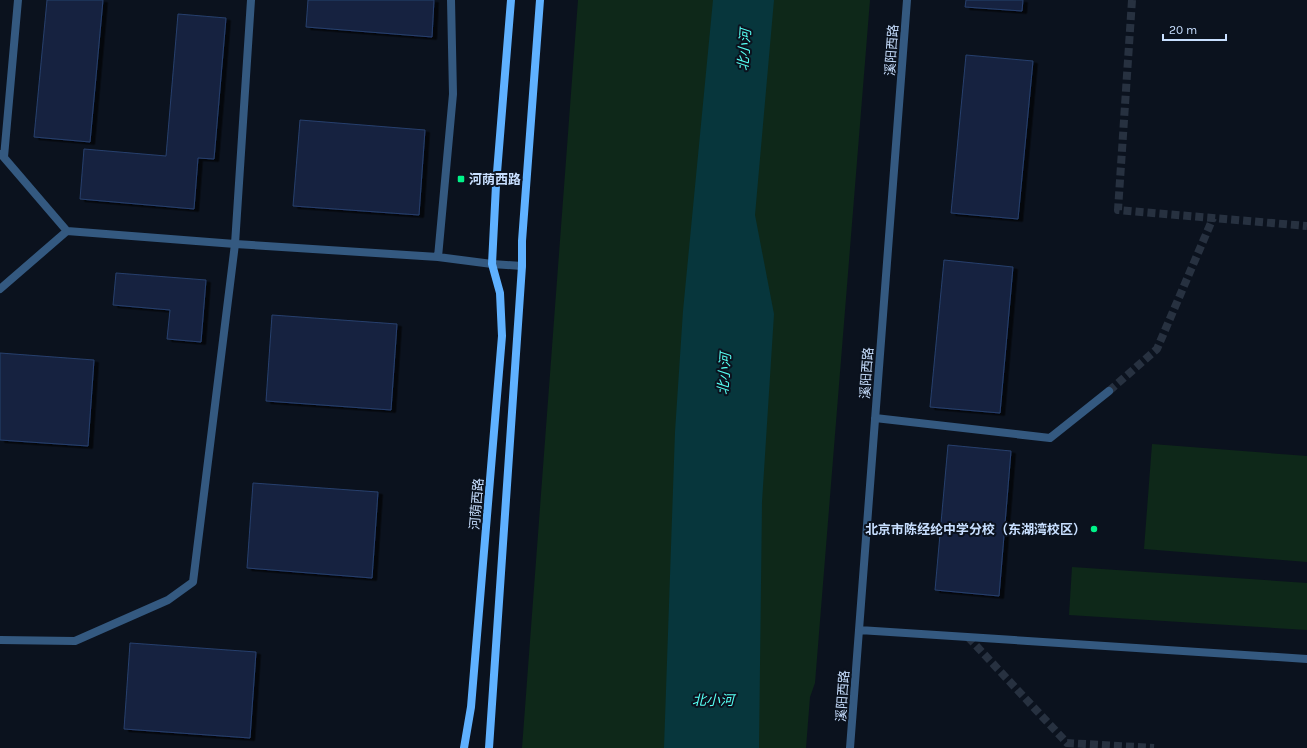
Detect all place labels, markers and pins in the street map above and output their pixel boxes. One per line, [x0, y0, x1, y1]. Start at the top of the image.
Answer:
place label: 河荫西路 [469, 172, 521, 187]
marker: 河荫西路 [456, 174, 466, 184]
place label: 北京市陈经纶中学分校（东湖湾校区） [865, 522, 1086, 537]
marker: 北京市陈经纶中学分校（东湖湾校区） [1089, 524, 1099, 534]

